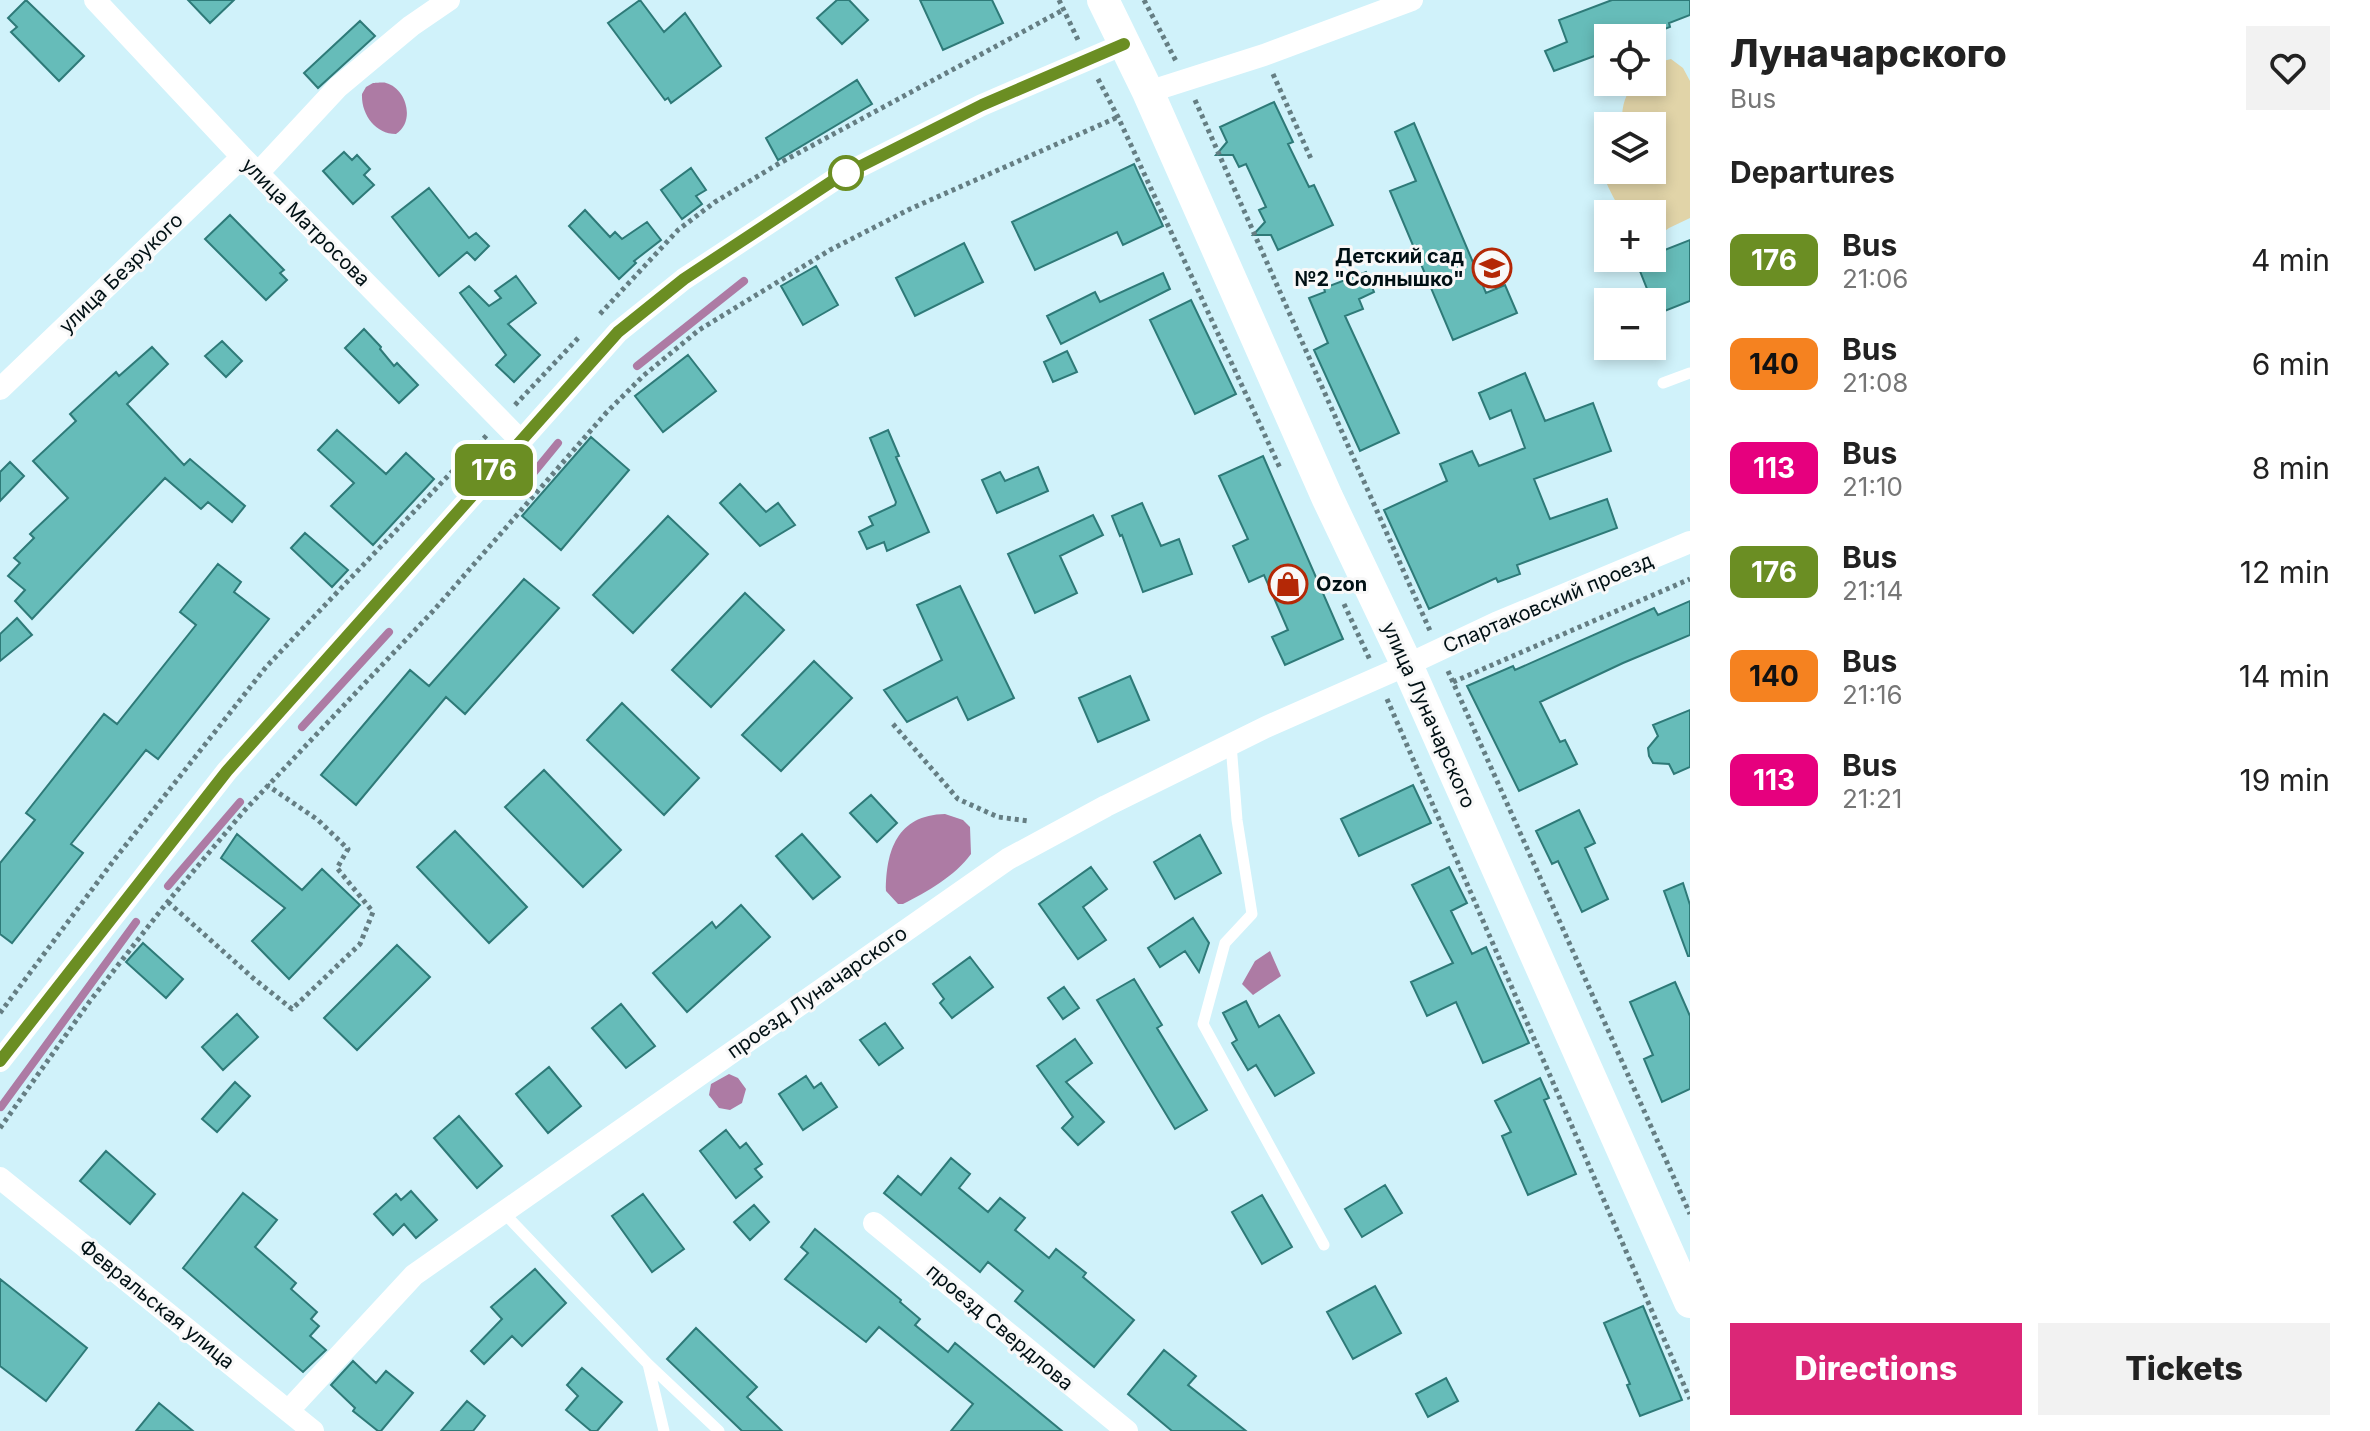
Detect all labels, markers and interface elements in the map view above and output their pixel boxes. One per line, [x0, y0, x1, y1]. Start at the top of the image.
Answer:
map controls [1594, 24, 1666, 360]
button: locate [1594, 24, 1666, 96]
button: heart [2246, 26, 2330, 110]
text: Луначарского [1730, 30, 2007, 76]
text: Bus [1730, 83, 1776, 114]
button: layers [1594, 112, 1666, 184]
street label: улица Матросова [237, 153, 375, 291]
text: Departures [1730, 154, 1895, 190]
unlabelled marker [829, 156, 863, 190]
button: + [1594, 200, 1666, 272]
street label: улица Безрукого [54, 208, 188, 338]
text: Bus [1842, 227, 1897, 263]
text: 4 min [2251, 242, 2330, 278]
text: 176 [1751, 243, 1797, 277]
place label: Детский сад №2 "Солнышко" [1295, 244, 1464, 291]
school or university icon: Детский сад №2 "Солнышко" [1471, 247, 1513, 289]
text: 21:06 [1842, 263, 1908, 294]
button: − [1594, 288, 1666, 360]
text: Bus [1842, 331, 1897, 367]
text: 6 min [2252, 346, 2330, 382]
text: 140 [1749, 347, 1799, 381]
text: 21:08 [1842, 367, 1908, 398]
text: Bus [1842, 435, 1897, 471]
line badge: 176 [448, 444, 540, 496]
text: 8 min [2252, 450, 2330, 486]
text: 113 [1753, 451, 1795, 485]
text: 176 [471, 453, 517, 487]
text: 21:10 [1842, 471, 1903, 502]
text: Bus [1842, 539, 1897, 575]
street label: Спартаковский проезд [1439, 548, 1657, 658]
text: 12 min [2240, 554, 2330, 590]
text: 176 [1751, 555, 1797, 589]
shop icon: Ozon [1267, 563, 1309, 605]
place label: Ozon [1316, 572, 1367, 596]
text: 21:14 [1842, 575, 1903, 606]
street label: улица Луначарского [1377, 618, 1481, 812]
text: Bus [1842, 643, 1897, 679]
text: 14 min [2239, 658, 2330, 694]
text: 140 [1749, 659, 1799, 693]
text: 21:16 [1842, 679, 1903, 710]
text: Bus [1842, 747, 1897, 783]
text: 19 min [2239, 762, 2330, 798]
text: 113 [1753, 763, 1795, 797]
text: 21:21 [1842, 783, 1902, 814]
street label: проезд Луначарского [722, 921, 912, 1063]
street label: Февральская улица [74, 1234, 240, 1374]
street label: проезд Свердлова [922, 1259, 1078, 1395]
button: Directions [1730, 1323, 2022, 1415]
button: Tickets [2038, 1323, 2330, 1415]

